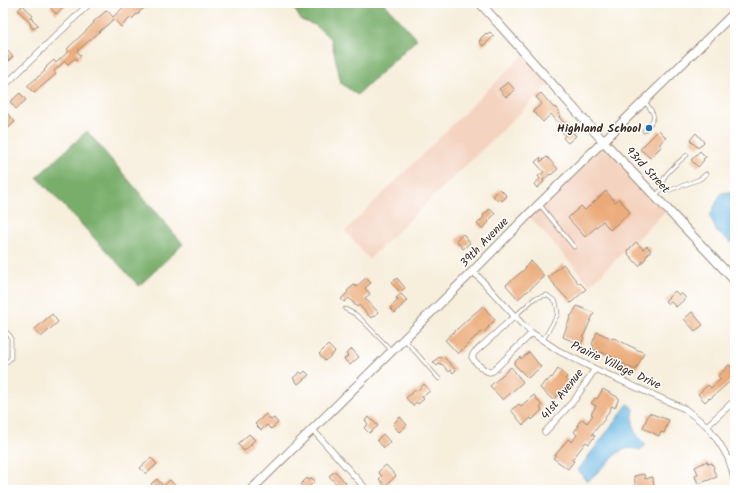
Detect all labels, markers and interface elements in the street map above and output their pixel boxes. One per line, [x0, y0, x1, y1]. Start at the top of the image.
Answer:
place label: Highland School [557, 119, 642, 138]
marker: Highland School [644, 123, 654, 133]
street label: 93rd Street [621, 143, 675, 198]
street label: 39th Avenue [455, 212, 514, 272]
street label: Prairie Village Drive [567, 336, 665, 395]
street label: 41st Avenue [536, 364, 589, 424]

